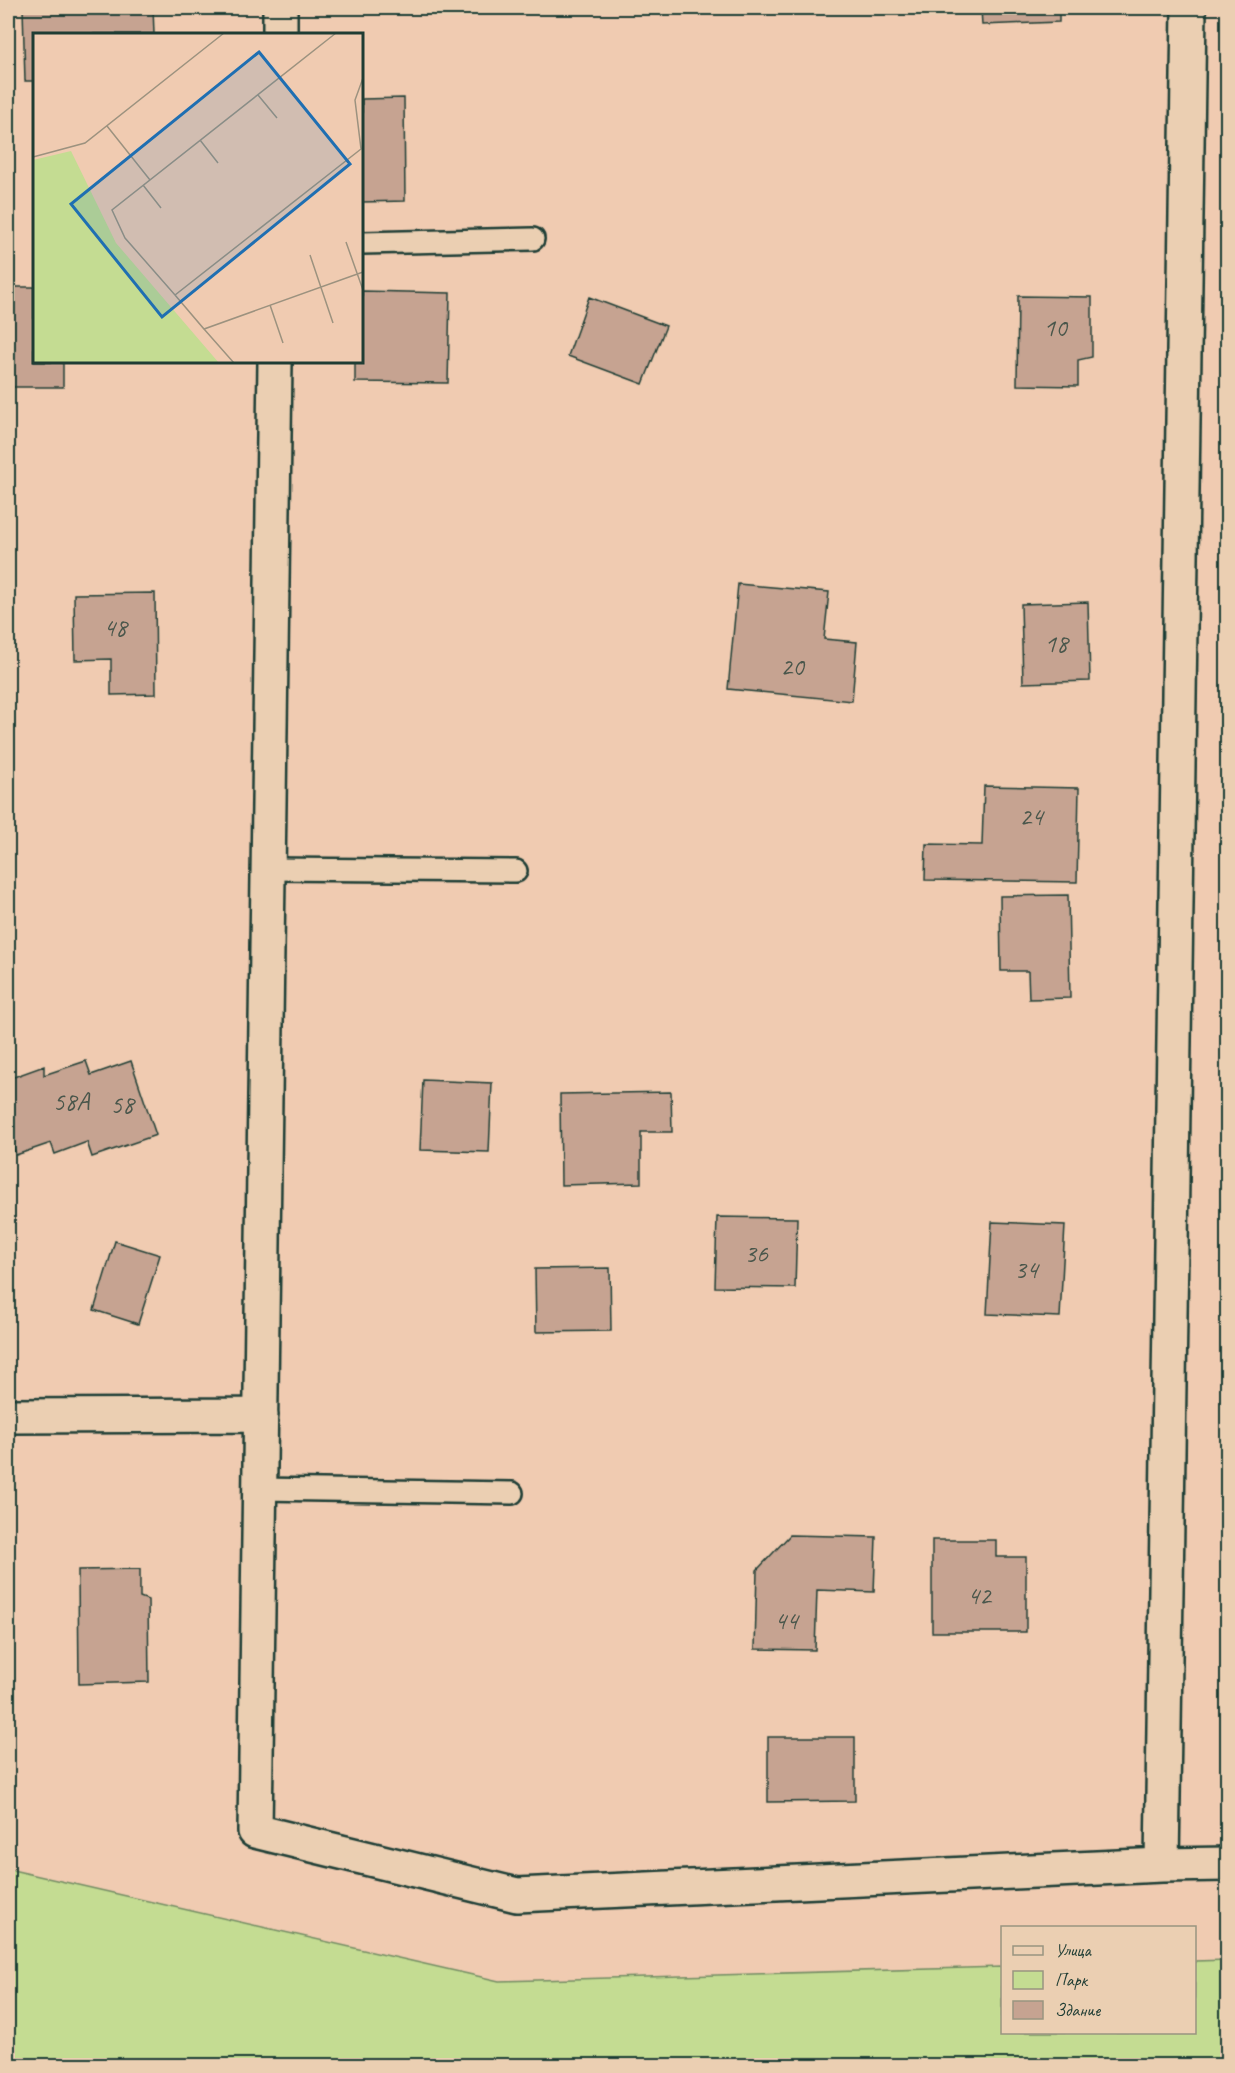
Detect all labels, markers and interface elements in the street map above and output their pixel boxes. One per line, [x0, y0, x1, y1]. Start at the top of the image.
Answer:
inset map [33, 33, 363, 363]
house number: 10 [1043, 311, 1069, 344]
house number: 48 [103, 611, 129, 644]
house number: 18 [1044, 627, 1070, 660]
house number: 20 [780, 650, 806, 683]
house number: 24 [1019, 800, 1045, 833]
house number: 58А [53, 1085, 91, 1118]
house number: 58 [110, 1088, 136, 1121]
house number: 36 [744, 1237, 769, 1270]
house number: 34 [1014, 1253, 1040, 1286]
house number: 42 [967, 1579, 993, 1612]
house number: 44 [774, 1604, 800, 1637]
legend [1001, 1926, 1196, 2034]
text: Улица [1055, 1939, 1092, 1961]
text: Парк [1055, 1969, 1089, 1991]
text: Здание [1055, 1999, 1101, 2021]

